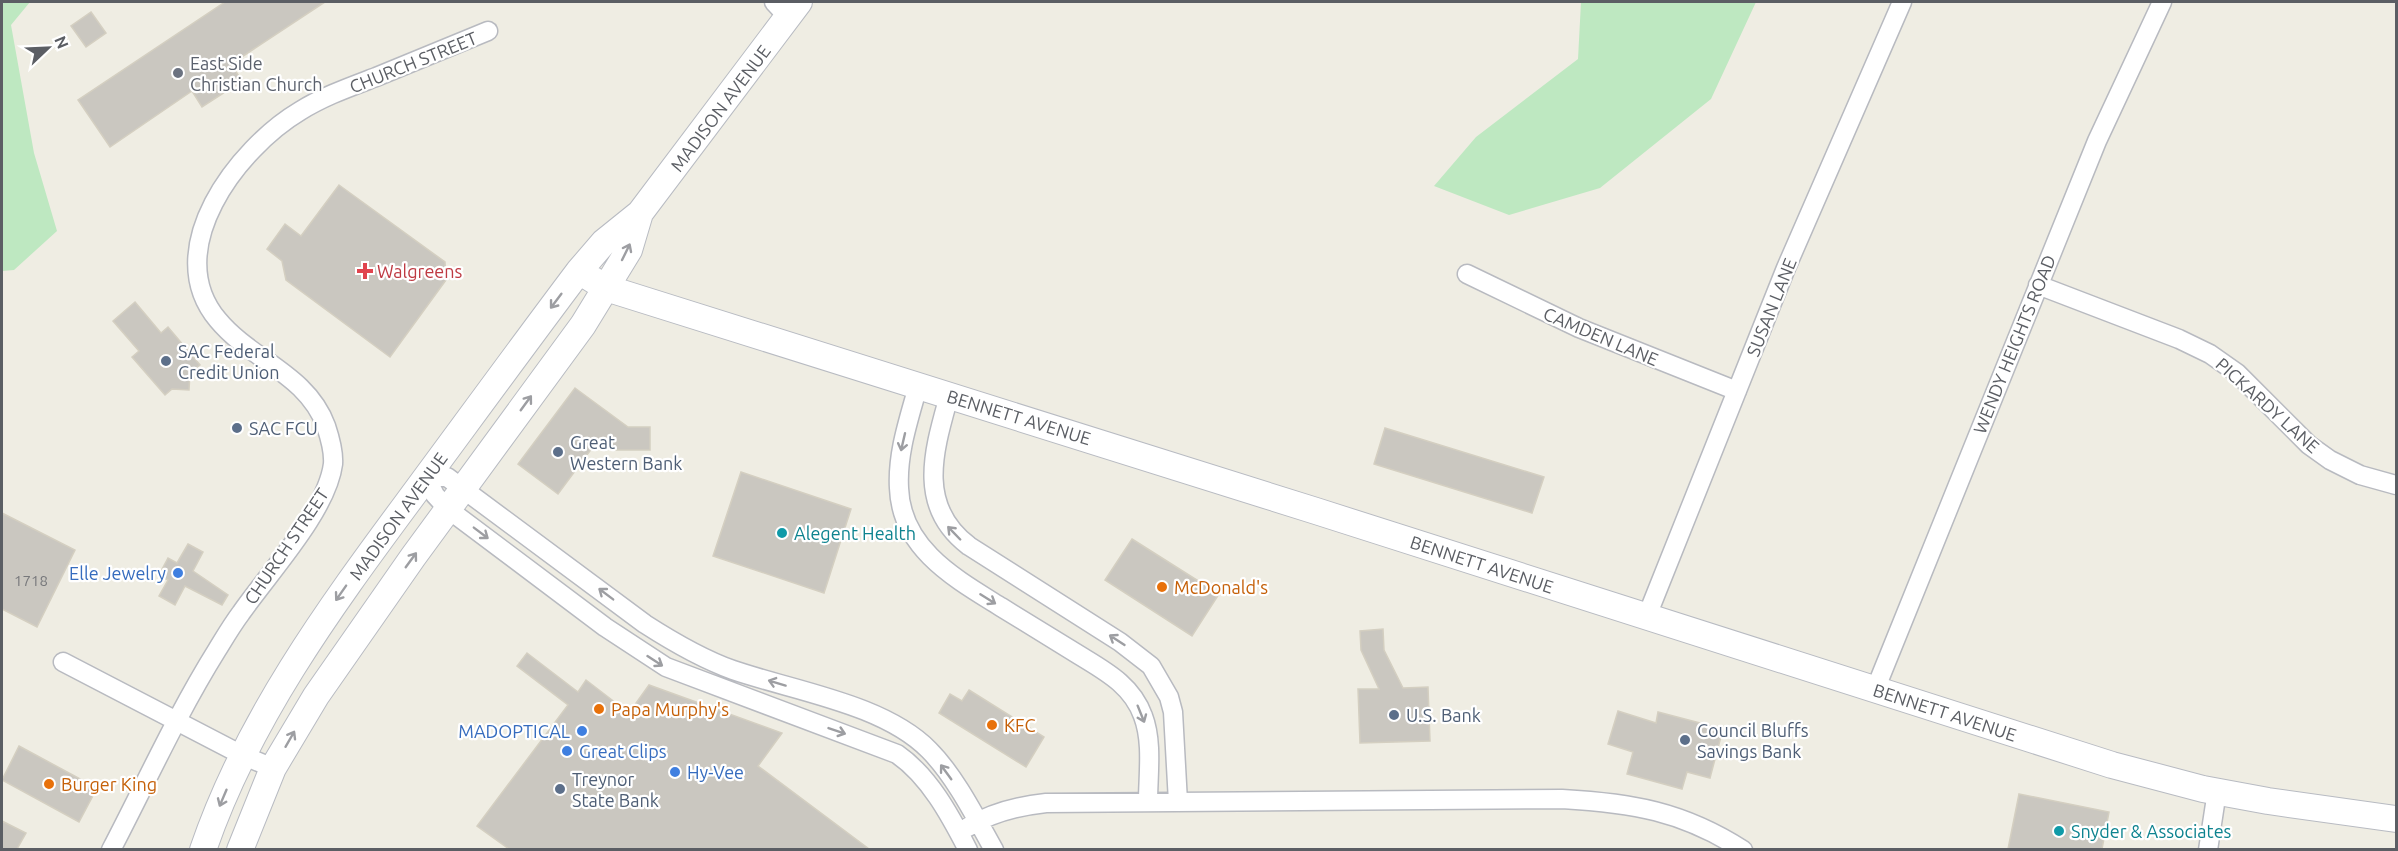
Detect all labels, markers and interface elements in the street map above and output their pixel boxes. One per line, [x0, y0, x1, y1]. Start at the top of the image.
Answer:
north arrow [18, 18, 78, 78]
street label: CHURCH STREET [346, 27, 480, 97]
text: N [51, 33, 72, 51]
street label: MADISON AVENUE [666, 41, 774, 175]
place label: East Side Christian Church [190, 53, 322, 94]
marker: East Side Christian Church [171, 66, 185, 80]
one-way arrow [621, 244, 633, 262]
street label: WENDY HEIGHTS ROAD [1969, 252, 2059, 436]
street label: SUSAN LANE [1742, 255, 1800, 359]
place label: Walgreens [377, 261, 463, 281]
marker: Walgreens [358, 264, 372, 278]
one-way arrow [550, 293, 563, 309]
street label: CAMDEN LANE [1541, 303, 1661, 369]
place label: SAC Federal Credit Union [178, 341, 280, 382]
street label: PICKARDY LANE [2212, 353, 2324, 457]
marker: SAC Federal Credit Union [159, 354, 173, 368]
street label: BENNETT AVENUE [945, 386, 1093, 448]
one-way arrow [520, 395, 532, 411]
place label: SAC FCU [249, 418, 318, 438]
marker: SAC FCU [230, 421, 244, 435]
place label: Great Western Bank [570, 432, 682, 473]
one-way arrow [897, 433, 909, 452]
marker: Great Western Bank [551, 445, 565, 459]
street label: MADISON AVENUE [345, 448, 451, 584]
street label: CHURCH STREET [240, 484, 332, 608]
place label: Alegent Health [794, 523, 916, 543]
one-way arrow [473, 526, 489, 539]
marker: Alegent Health [775, 526, 789, 540]
one-way arrow [947, 526, 962, 541]
street label: BENNETT AVENUE [1408, 531, 1556, 597]
one-way arrow [405, 553, 417, 569]
place label: Elle Jewelry [69, 563, 166, 583]
marker: Elle Jewelry [171, 566, 185, 580]
house number: 1718 [14, 572, 48, 589]
place label: McDonald's [1174, 577, 1268, 597]
marker: McDonald's [1155, 580, 1169, 594]
one-way arrow [335, 585, 347, 601]
one-way arrow [598, 588, 614, 601]
one-way arrow [979, 593, 996, 605]
one-way arrow [1109, 634, 1126, 646]
one-way arrow [646, 655, 663, 667]
one-way arrow [768, 677, 787, 688]
street label: BENNETT AVENUE [1871, 679, 2019, 745]
place label: Papa Murphy's [611, 699, 729, 719]
marker: Papa Murphy's [592, 702, 606, 716]
one-way arrow [1137, 704, 1148, 722]
place label: U.S. Bank [1406, 705, 1481, 725]
marker: U.S. Bank [1387, 708, 1401, 722]
place label: KFC [1004, 715, 1035, 735]
marker: KFC [985, 718, 999, 732]
place label: Council Bluffs Savings Bank [1697, 720, 1809, 761]
place label: MADOPTICAL [458, 721, 570, 741]
marker: MADOPTICAL [575, 724, 589, 738]
one-way arrow [827, 726, 845, 737]
one-way arrow [284, 731, 296, 748]
marker: Council Bluffs Savings Bank [1678, 733, 1692, 747]
place label: Great Clips [579, 741, 667, 761]
marker: Great Clips [560, 744, 574, 758]
place label: Hy-Vee [687, 762, 744, 782]
one-way arrow [939, 764, 952, 780]
marker: Hy-Vee [668, 765, 682, 779]
place label: Treynor State Bank [572, 769, 659, 810]
place label: Burger King [61, 774, 157, 794]
marker: Burger King [42, 777, 56, 791]
marker: Treynor State Bank [553, 782, 567, 796]
one-way arrow [217, 788, 228, 807]
place label: Snyder & Associates [2071, 821, 2232, 841]
marker: Snyder & Associates [2052, 824, 2066, 838]

